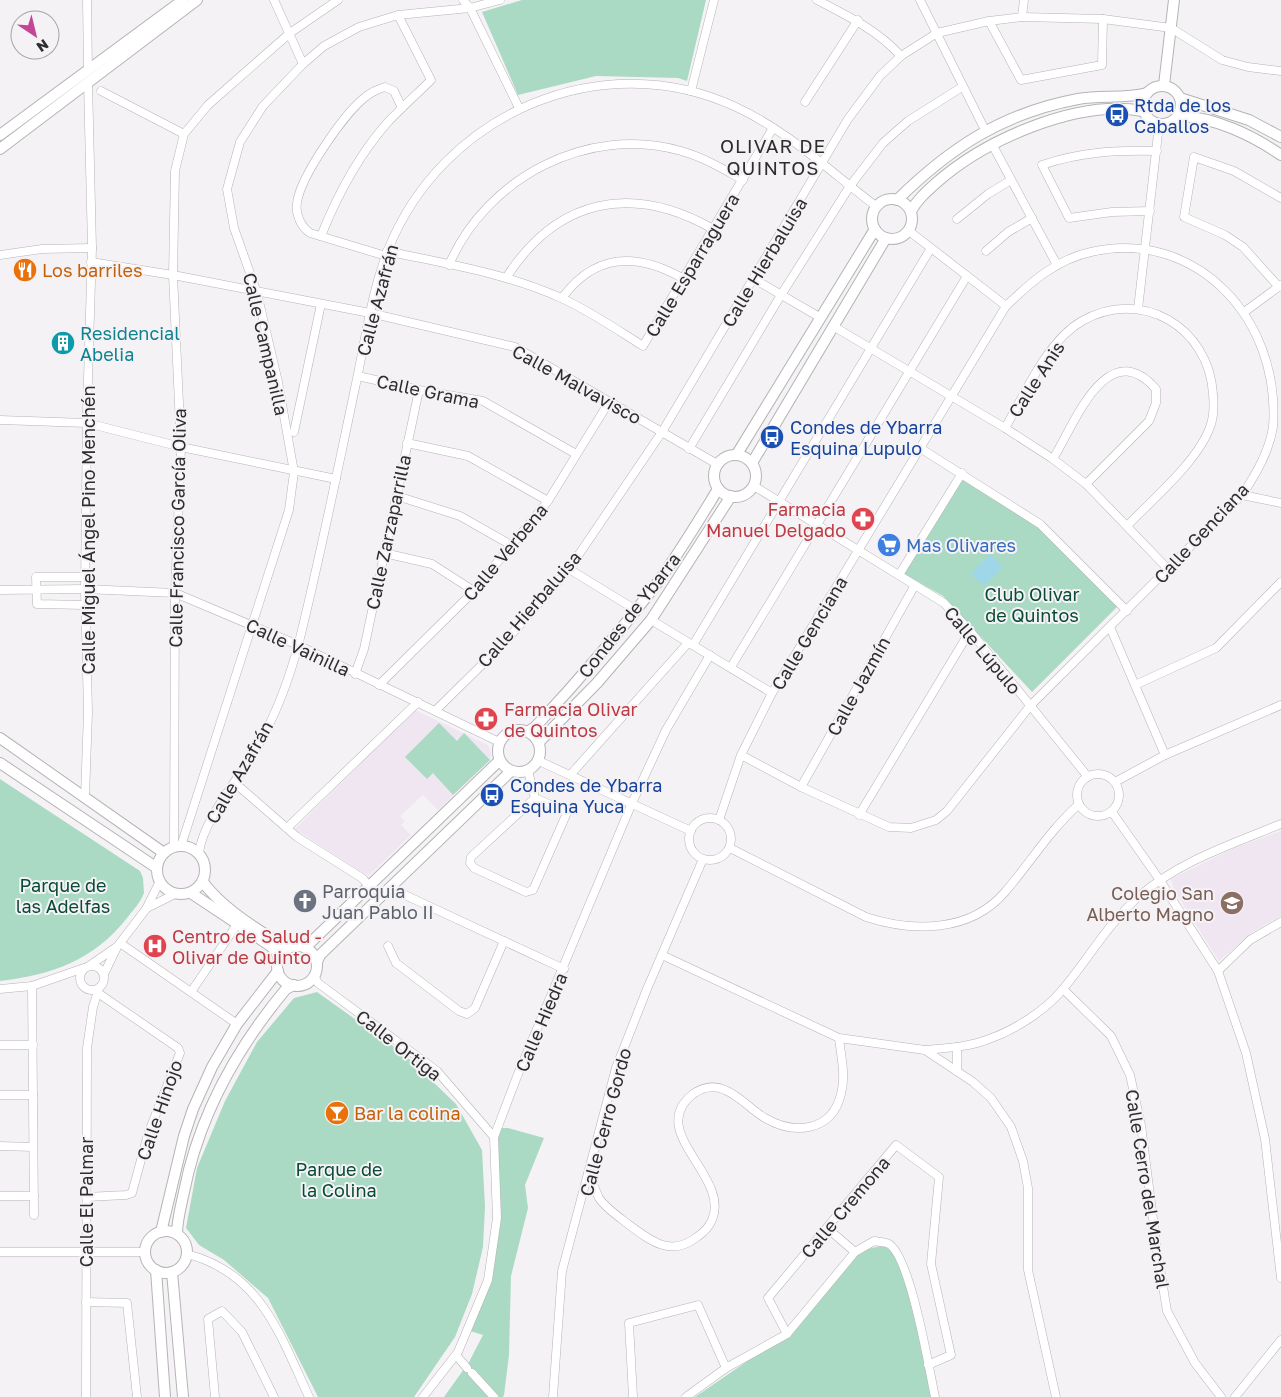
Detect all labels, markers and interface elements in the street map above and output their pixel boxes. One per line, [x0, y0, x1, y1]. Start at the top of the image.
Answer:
north arrow [10, 10, 60, 60]
text: N [34, 36, 52, 56]
place label: Rtda de los Caballos [1134, 94, 1231, 137]
bus stop icon: Rtda de los Caballos [1104, 102, 1130, 128]
district label: OLIVAR DE QUINTOS [720, 134, 826, 179]
street label: Calle Esparraguera [640, 189, 744, 341]
street label: Calle Hierbaluisa [717, 193, 811, 331]
street label: Calle Azafrán [352, 242, 402, 358]
restaurant icon: Los barriles [12, 257, 38, 283]
place label: Los barriles [42, 259, 143, 281]
street label: Calle Campanilla [239, 270, 293, 418]
place label: Residencial Abelia [80, 322, 180, 365]
building icon: Residencial Abelia [50, 330, 76, 356]
street label: Calle Anis [1003, 337, 1069, 421]
street label: Calle Malvavisco [509, 339, 645, 429]
street label: Calle Grama [375, 369, 481, 413]
street label: Calle Miguel Ángel Pino Menchén [77, 386, 99, 674]
street label: Calle Francisco García Oliva [164, 408, 190, 648]
place label: Condes de Ybarra Esquina Lupulo [790, 416, 942, 459]
bus stop icon: Condes de Ybarra Esquina Lupulo [759, 424, 785, 450]
street label: Calle Zarzaparrilla [361, 452, 415, 612]
street label: Calle Genciana [1149, 478, 1253, 588]
place label: Farmacia Manuel Delgado [706, 498, 846, 541]
street label: Calle Verbena [458, 499, 552, 605]
pharmacy icon: Farmacia Manuel Delgado [850, 506, 876, 532]
supermarket icon: Mas Olivares [876, 532, 902, 558]
place label: Mas Olivares [906, 534, 1016, 556]
street label: Calle Hierbaluisa [472, 546, 586, 672]
street label: Condes de Ybarra [573, 548, 685, 682]
street label: Calle Genciana [766, 572, 852, 694]
park label: Club Olivar de Quintos [984, 583, 1080, 626]
street label: Calle Lúpulo [940, 602, 1026, 698]
street label: Calle Vainilla [242, 613, 354, 681]
street label: Calle Jazmín [822, 633, 894, 739]
place label: Farmacia Olivar de Quintos [504, 698, 638, 741]
pharmacy icon: Farmacia Olivar de Quintos [473, 706, 499, 732]
street label: Calle Azafrán [201, 717, 277, 827]
place label: Condes de Ybarra Esquina Yuca [510, 774, 662, 817]
bus stop icon: Condes de Ybarra Esquina Yuca [479, 782, 505, 808]
park label: Parque de las Adelfas [16, 874, 110, 917]
place label: Parroquia Juan Pablo II [322, 880, 434, 923]
place label: Colegio San Alberto Magno [1087, 882, 1214, 925]
church icon: Parroquia Juan Pablo II [292, 888, 318, 914]
school or university icon: Colegio San Alberto Magno [1219, 890, 1245, 916]
place label: Centro de Salud - Olivar de Quinto [172, 925, 322, 968]
hospital icon: Centro de Salud - Olivar de Quinto [142, 933, 168, 959]
street label: Calle Hiedra [510, 969, 572, 1075]
street label: Calle Ortiga [352, 1005, 446, 1085]
street label: Calle Cerro Gordo [575, 1045, 635, 1199]
street label: Calle Hinojo [132, 1057, 186, 1163]
street label: Calle Cerro del Marchal [1121, 1088, 1175, 1291]
bar icon: Bar la colina [324, 1100, 350, 1126]
place label: Bar la colina [354, 1102, 461, 1124]
street label: Calle El Palmar [75, 1137, 97, 1267]
street label: Calle Cremona [796, 1152, 894, 1262]
park label: Parque de la Colina [295, 1158, 383, 1201]

